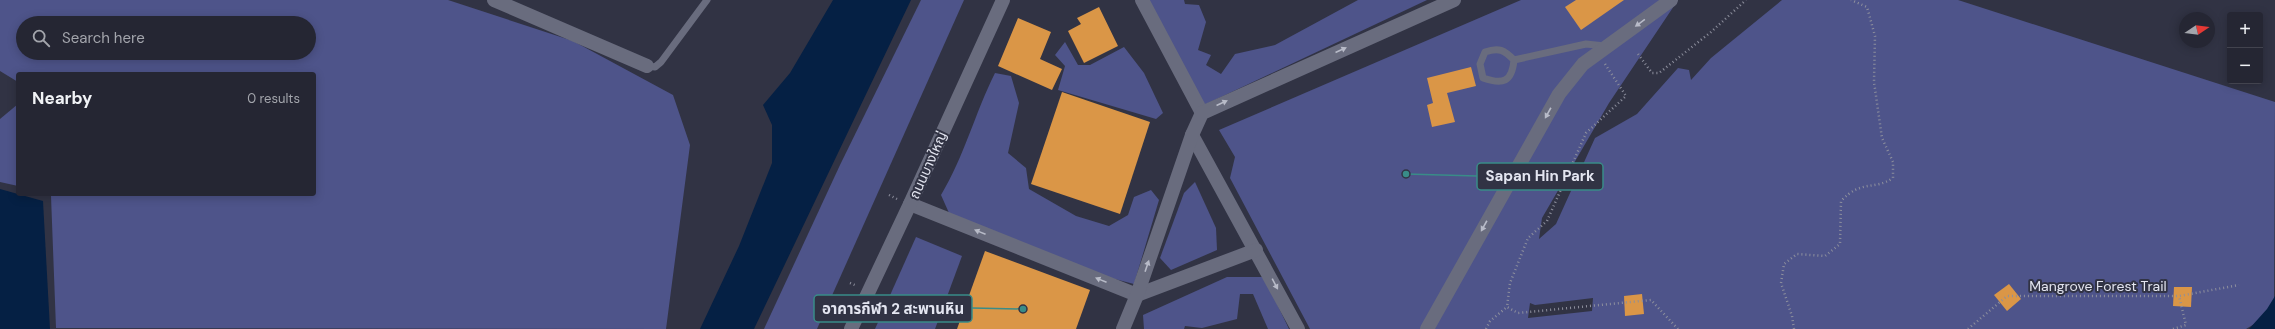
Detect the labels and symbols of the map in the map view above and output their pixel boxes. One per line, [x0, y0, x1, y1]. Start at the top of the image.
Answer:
north arrow [2179, 12, 2215, 48]
one-way arrow [1634, 19, 1645, 27]
one-way arrow [1336, 47, 1347, 53]
one-way arrow [1217, 100, 1228, 106]
one-way arrow [1545, 107, 1552, 119]
street label: ถนนบางใหญ่ [905, 128, 951, 202]
callout: Sapan Hin Park [1477, 163, 1603, 190]
text: Sapan Hin Park [1485, 166, 1595, 186]
one-way arrow [1481, 220, 1488, 232]
one-way arrow [974, 229, 986, 235]
one-way arrow [1144, 260, 1150, 272]
one-way arrow [1095, 277, 1107, 283]
street label: Mangrove Forest Trail [2029, 277, 2167, 295]
one-way arrow [1271, 279, 1278, 290]
callout: อาคารกีฬา 2 สะพานหิน [814, 295, 972, 322]
text: อาคารกีฬา 2 สะพานหิน [822, 299, 964, 319]

